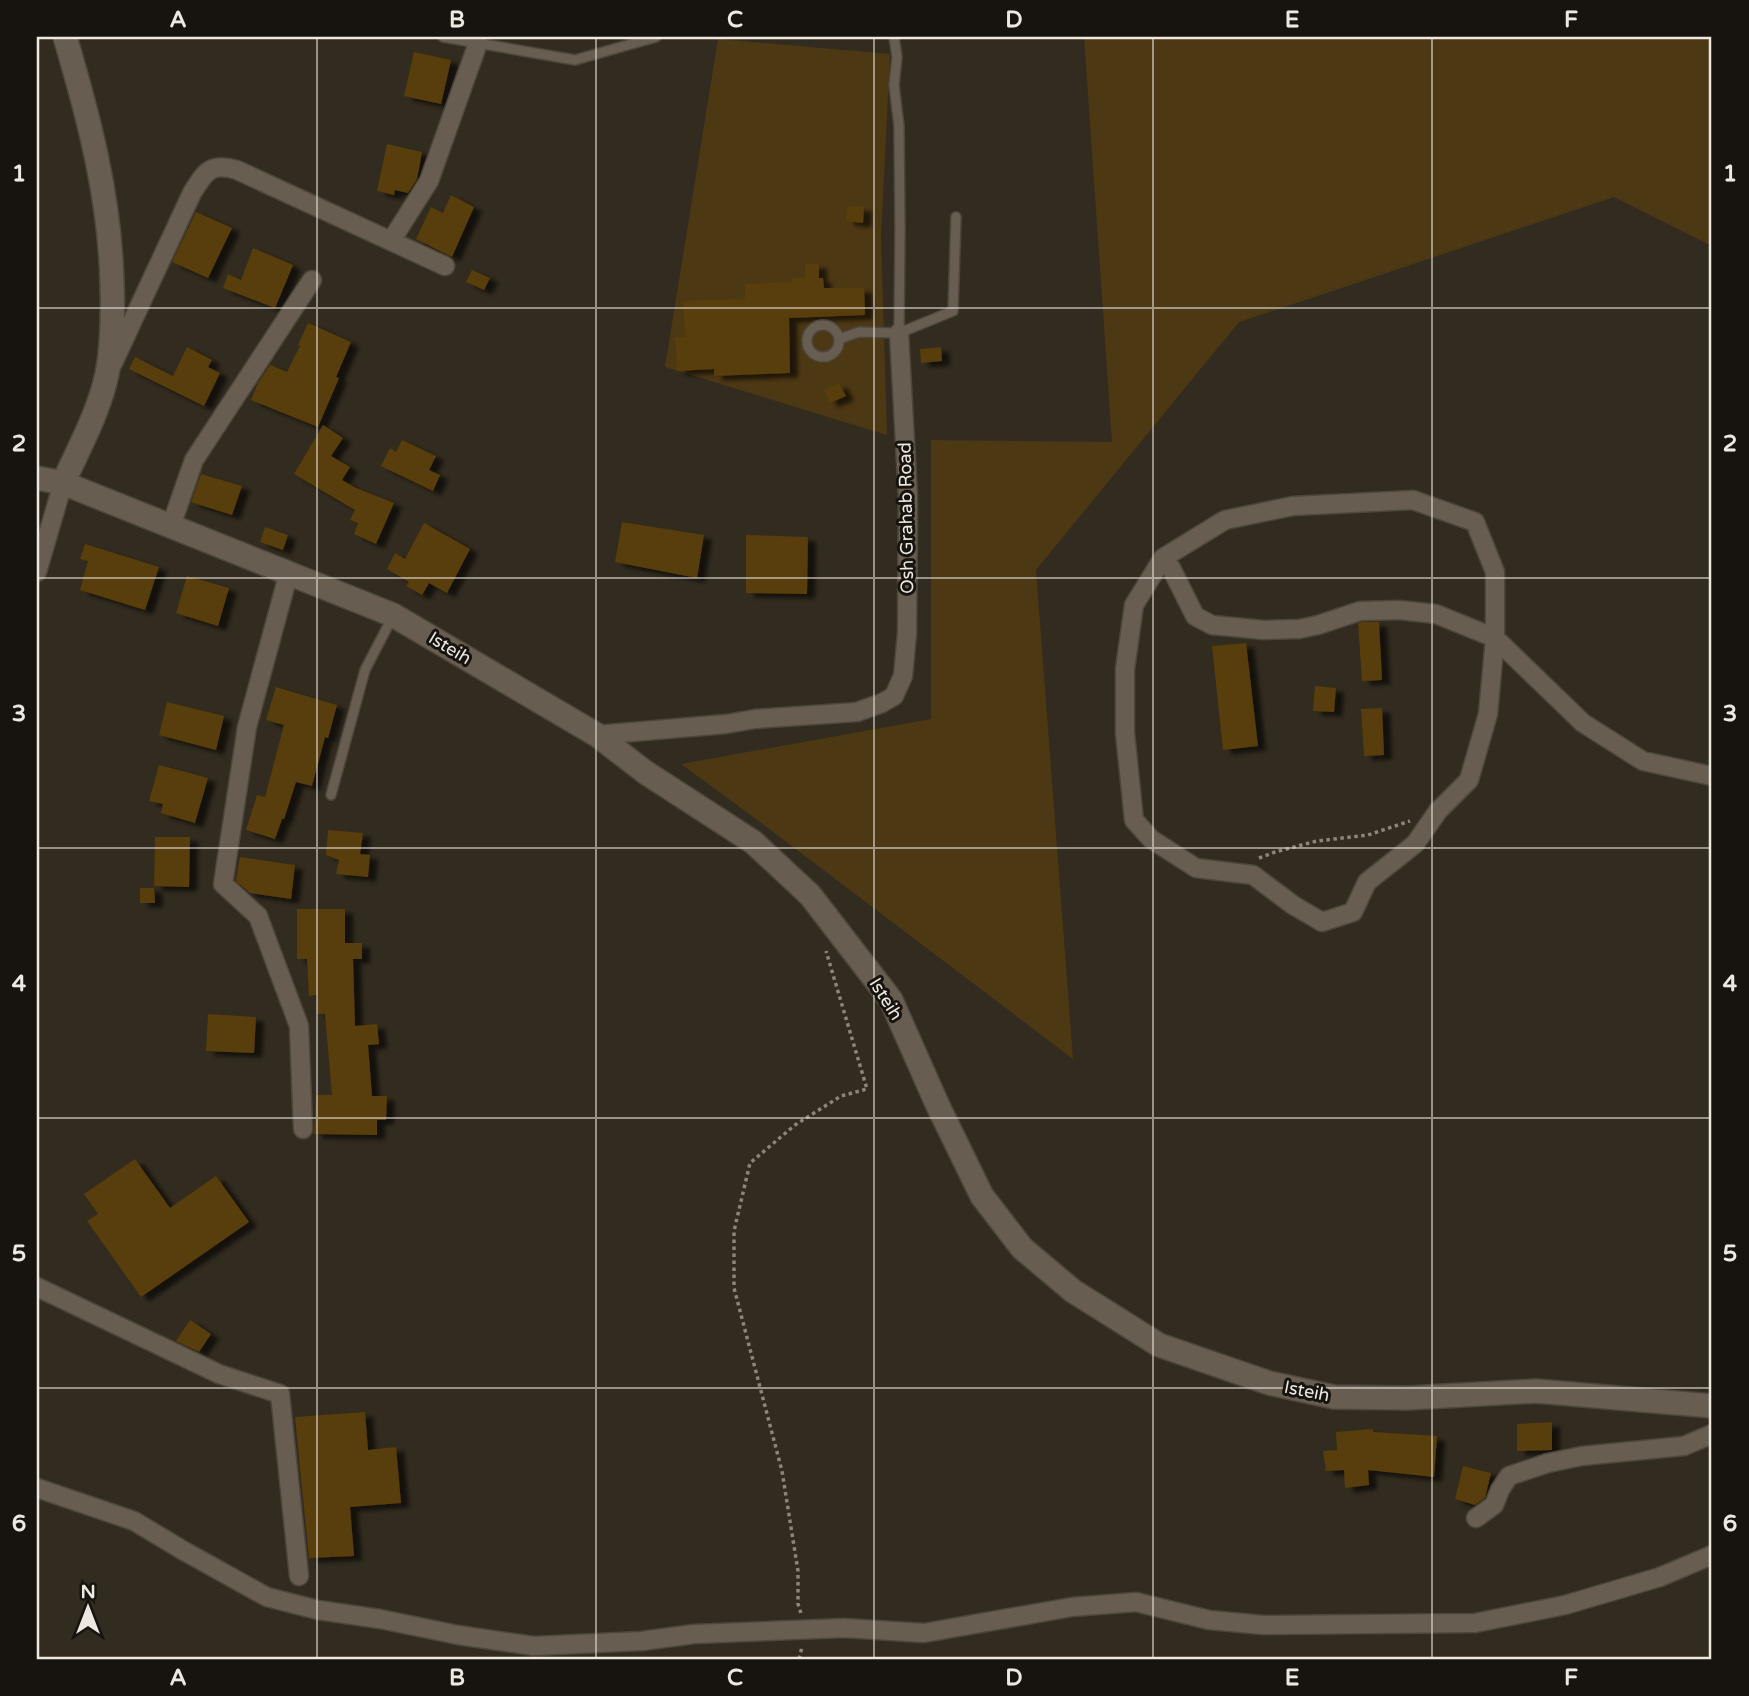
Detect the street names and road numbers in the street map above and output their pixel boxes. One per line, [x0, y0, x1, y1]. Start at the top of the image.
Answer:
street label: Osh Grahab Road [894, 442, 918, 594]
street label: Isteih [425, 627, 475, 669]
street label: Isteih [865, 974, 907, 1024]
street label: Isteih [1282, 1376, 1332, 1406]

